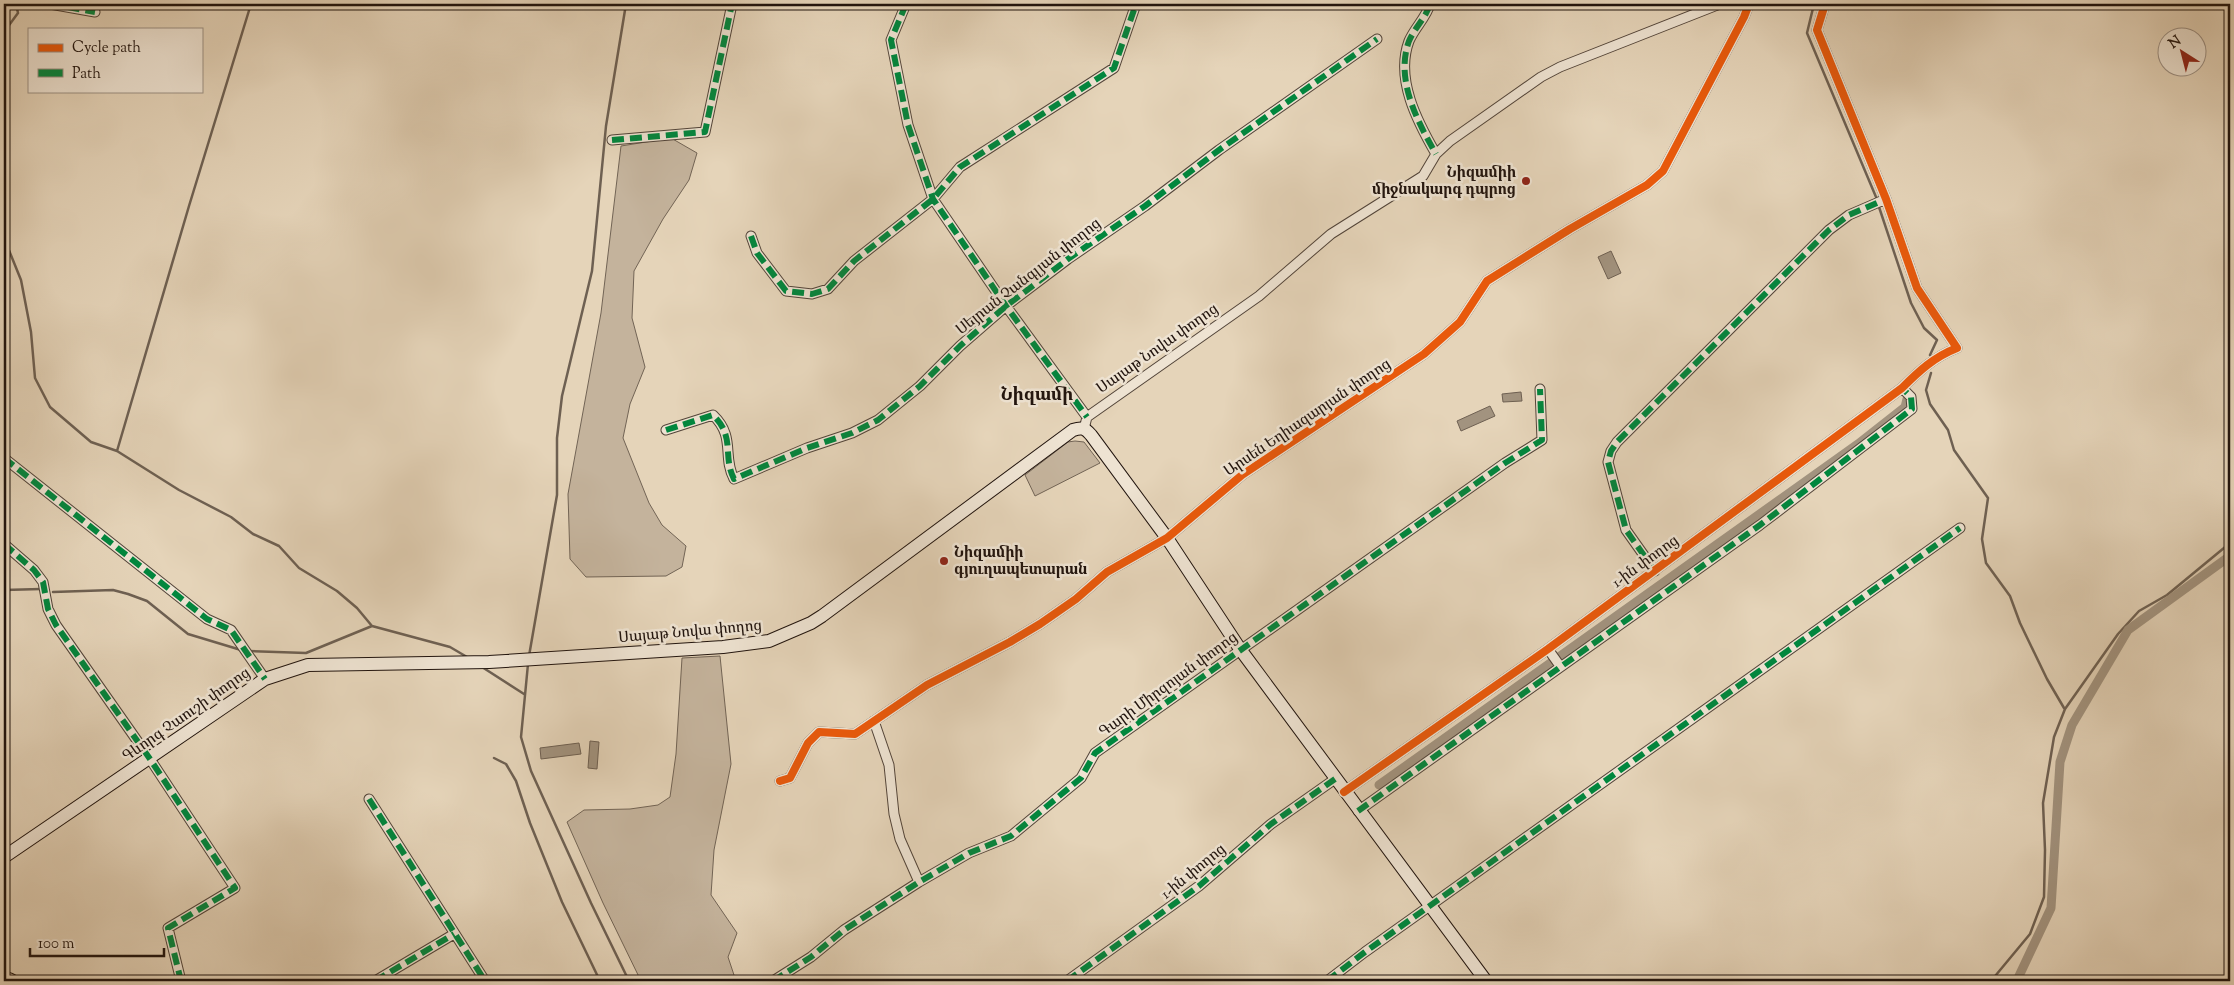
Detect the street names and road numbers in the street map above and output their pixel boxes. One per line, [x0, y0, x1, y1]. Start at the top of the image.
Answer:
street label: Սեյրան Չանգլյան փողոց [952, 214, 1106, 340]
street label: Սայաթ Նովա փողոց [1093, 299, 1223, 399]
street label: Արսեն Եղիազարյան փողոց [1220, 354, 1395, 482]
street label: 1-ին փողոց [1608, 531, 1684, 594]
street label: Սայաթ Նովա փողոց [617, 616, 763, 649]
street label: Գարի Միրզոյան փողոց [1095, 628, 1242, 743]
street label: Գևորգ Չաուշի փողոց [119, 663, 255, 767]
street label: 1-ին փողոց [1157, 839, 1231, 905]

